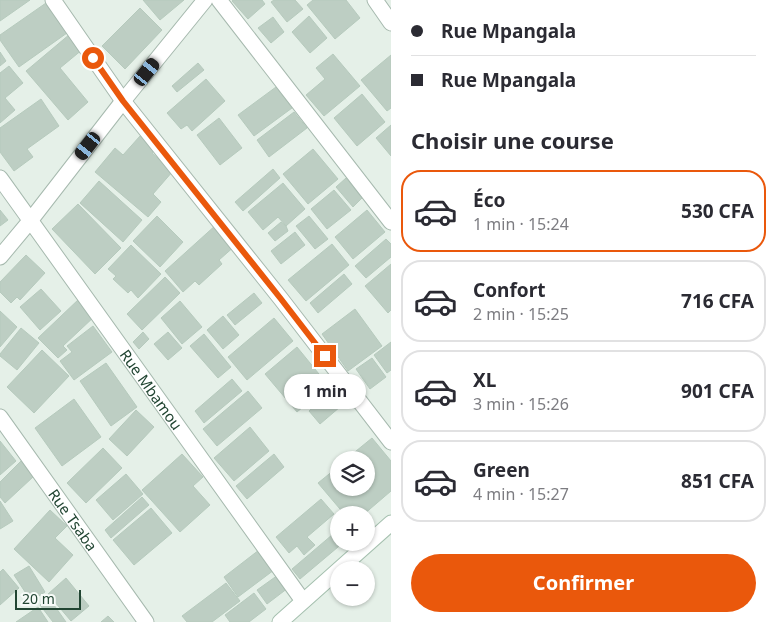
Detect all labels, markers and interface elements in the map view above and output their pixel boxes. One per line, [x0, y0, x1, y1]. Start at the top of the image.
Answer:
text: Rue Mpangala [441, 18, 576, 44]
route start [82, 47, 104, 69]
car [131, 56, 162, 88]
text: Rue Mpangala [441, 67, 576, 93]
text: Choisir une course [411, 125, 614, 155]
car [72, 130, 103, 162]
text: Éco [473, 187, 505, 213]
icon: car [413, 189, 458, 234]
text: 530 CFA [681, 198, 754, 224]
text: 1 min · 15:24 [473, 213, 569, 235]
text: Confort [473, 277, 545, 303]
icon: car [413, 279, 458, 324]
text: 716 CFA [681, 288, 754, 314]
text: 2 min · 15:25 [473, 303, 569, 325]
street label: Rue Mbamou [116, 345, 187, 434]
route end [314, 345, 336, 367]
text: XL [473, 367, 496, 393]
icon: car [413, 369, 458, 414]
callout: 1 min [284, 374, 366, 408]
text: 901 CFA [681, 378, 754, 404]
text: 1 min [303, 380, 347, 402]
text: 3 min · 15:26 [473, 393, 569, 415]
map controls [330, 451, 375, 606]
button: layers [330, 451, 375, 496]
text: Green [473, 457, 530, 483]
icon: car [413, 459, 458, 504]
text: 851 CFA [681, 468, 754, 494]
text: 4 min · 15:27 [473, 483, 569, 505]
street label: Rue Tsaba [44, 485, 102, 555]
button: + [330, 506, 375, 551]
button: Confirmer [411, 554, 756, 612]
button: − [330, 561, 375, 606]
scale bar [15, 587, 81, 610]
text: 20 m [22, 589, 55, 608]

